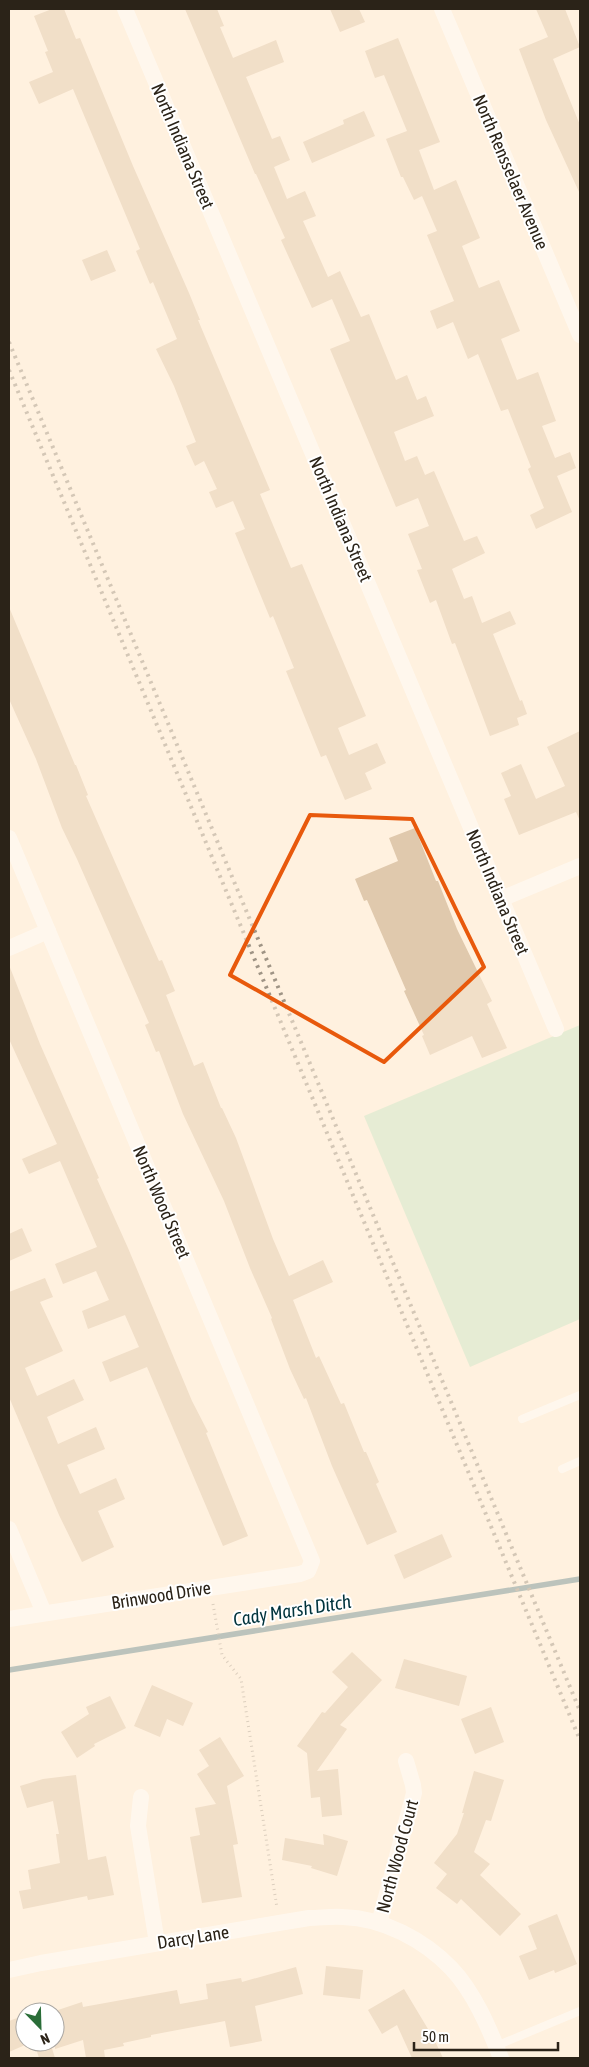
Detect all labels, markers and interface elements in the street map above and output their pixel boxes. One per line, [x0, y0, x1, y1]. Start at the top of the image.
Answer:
street label: North Indiana Street [147, 80, 219, 212]
street label: North Rensselaer Avenue [469, 91, 553, 253]
street label: North Indiana Street [305, 453, 377, 585]
street label: North Indiana Street [462, 826, 534, 958]
street label: North Wood Street [129, 1142, 195, 1262]
street label: Brinwood Drive [110, 1577, 212, 1613]
water label: Cady Marsh Ditch [231, 1590, 353, 1630]
street label: North Wood Court [372, 1797, 422, 1915]
street label: Darcy Lane [156, 1921, 230, 1953]
north arrow [15, 2002, 65, 2052]
scale bar [414, 2020, 558, 2052]
text: 50 m [422, 2028, 449, 2045]
text: N [38, 2030, 52, 2048]

